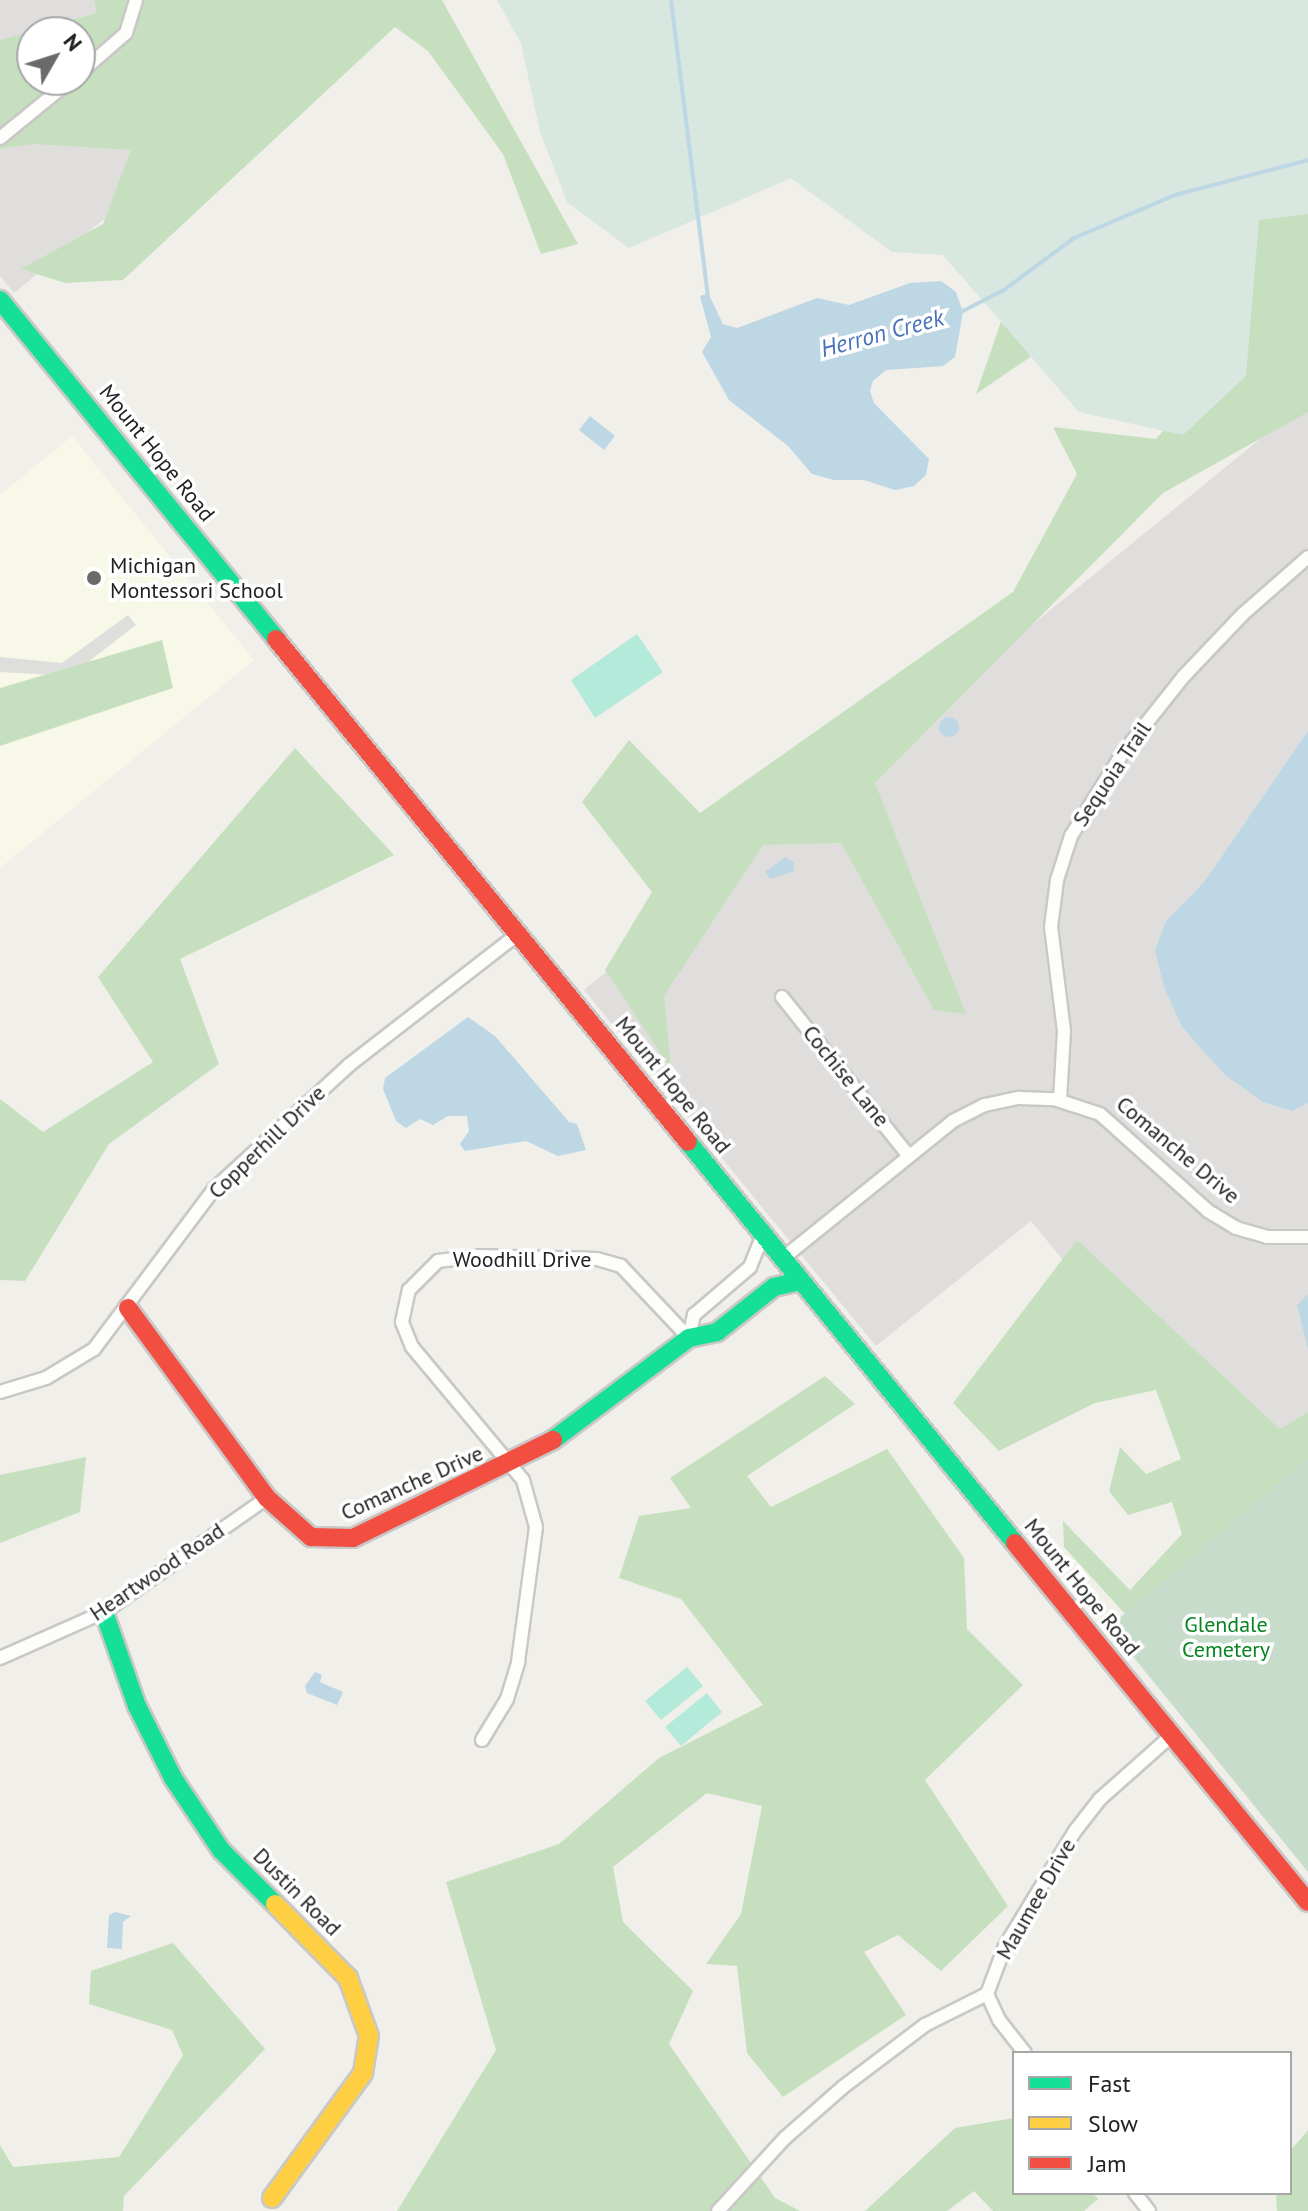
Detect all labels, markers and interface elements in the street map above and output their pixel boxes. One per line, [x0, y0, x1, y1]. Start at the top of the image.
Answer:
north arrow [16, 16, 96, 96]
text: N [58, 28, 89, 57]
water label: Herron Creek [817, 303, 947, 363]
street label: Mount Hope Road [94, 379, 220, 527]
place label: Michigan Montessori School [110, 552, 283, 604]
marker: Michigan Montessori School [85, 569, 103, 587]
street label: Sequoia Trail [1067, 716, 1157, 832]
street label: Mount Hope Road [610, 1011, 736, 1159]
street label: Cochise Lane [797, 1020, 895, 1132]
street label: Copperhill Drive [203, 1080, 331, 1204]
street label: Comanche Drive [1111, 1091, 1245, 1209]
street label: Woodhill Drive [453, 1247, 591, 1273]
street label: Comanche Drive [337, 1440, 487, 1526]
street label: Mount Hope Road [1019, 1513, 1145, 1661]
street label: Heartwood Road [85, 1517, 229, 1627]
park label: Glendale Cemetery [1182, 1611, 1270, 1662]
street label: Maumee Drive [991, 1834, 1081, 1964]
street label: Dustin Road [248, 1843, 346, 1941]
legend [1012, 2051, 1292, 2195]
text: Fast [1088, 2068, 1131, 2099]
text: Slow [1088, 2108, 1138, 2139]
text: Jam [1088, 2148, 1126, 2179]

